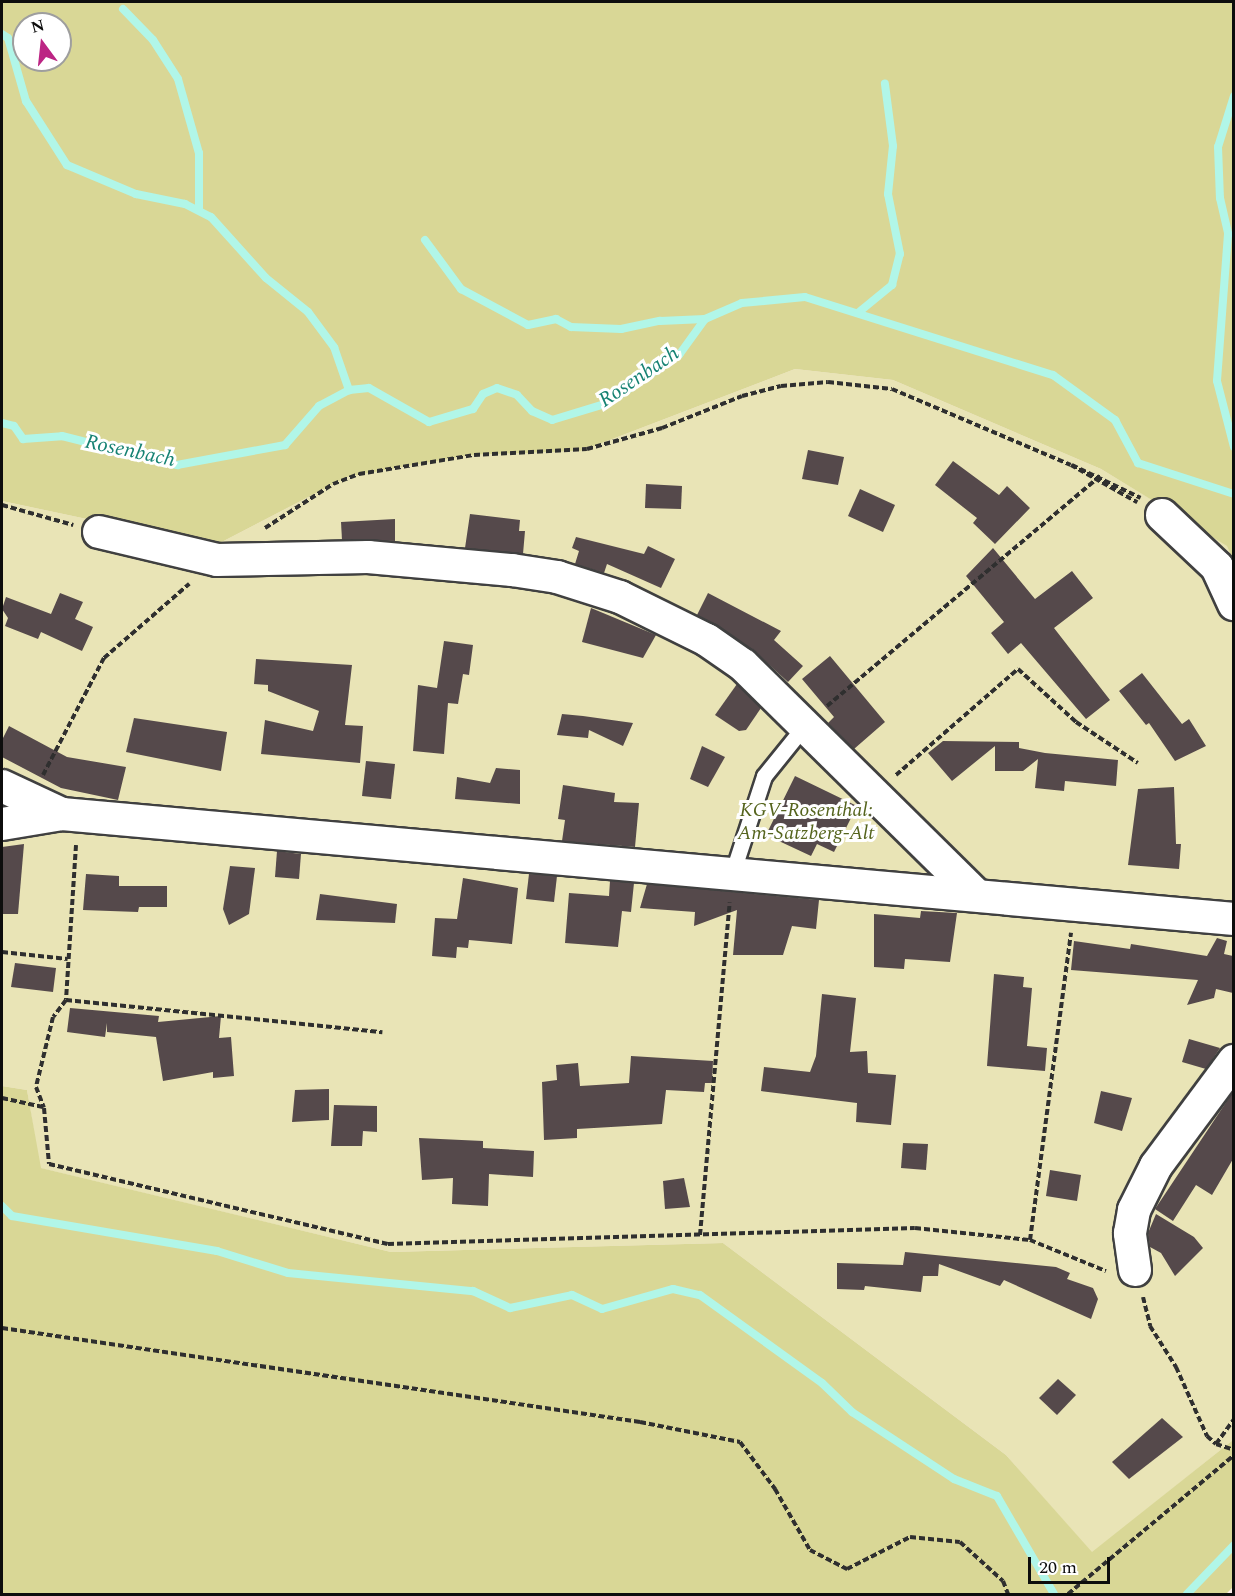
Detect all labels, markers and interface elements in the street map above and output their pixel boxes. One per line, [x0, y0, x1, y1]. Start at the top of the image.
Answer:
north arrow [12, 12, 72, 72]
text: N [28, 13, 47, 40]
water label: Rosenbach [594, 341, 684, 413]
water label: Rosenbach [83, 429, 177, 473]
park label: KGV-Rosenthal: Am-Satzberg-Alt [738, 799, 874, 846]
scale bar [1031, 1545, 1114, 1583]
text: 20 m [1039, 1554, 1077, 1581]

